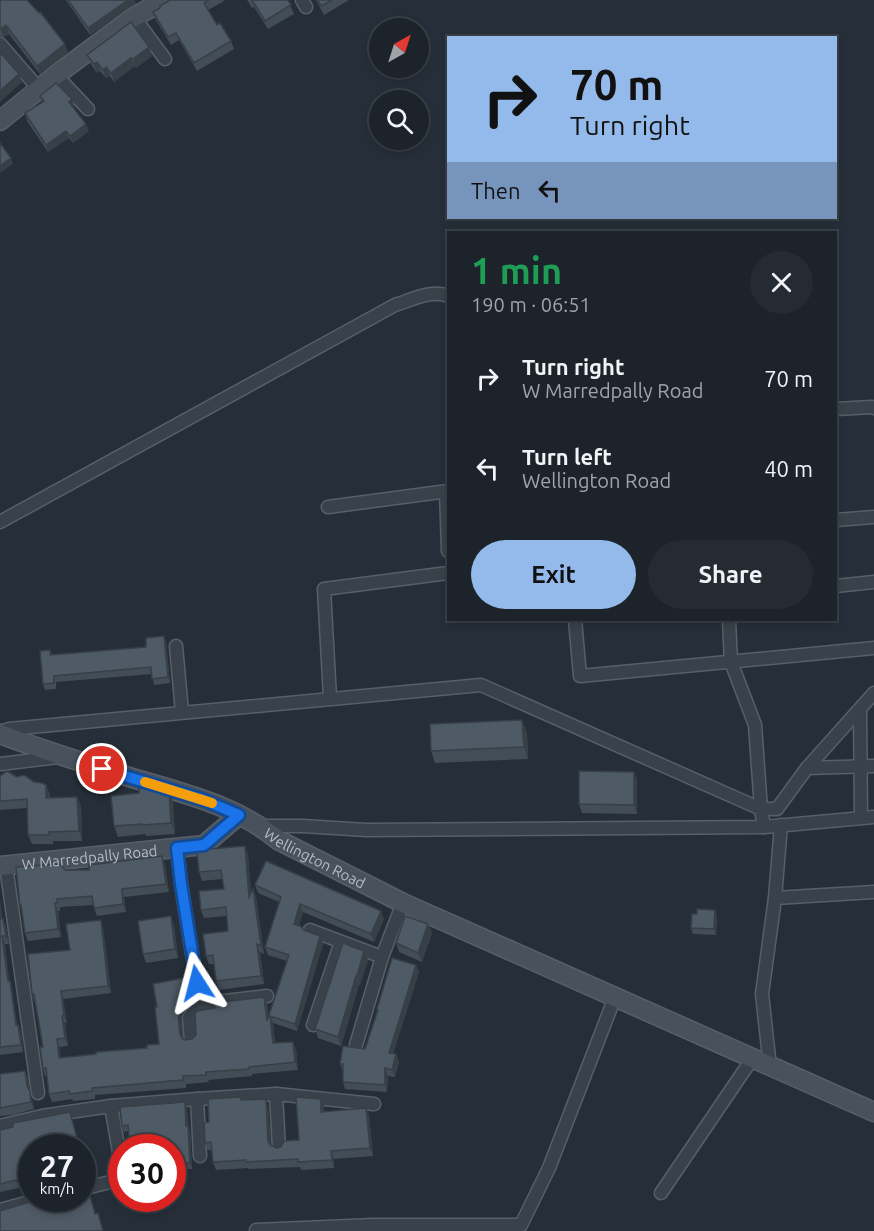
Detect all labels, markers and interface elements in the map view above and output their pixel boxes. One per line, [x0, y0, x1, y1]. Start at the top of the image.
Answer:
north arrow [369, 18, 429, 78]
map controls [369, 18, 429, 150]
icon: right [471, 60, 549, 138]
text: 70 m [570, 61, 664, 108]
button: search [369, 90, 429, 150]
text: Turn right [570, 110, 690, 140]
icon: left [533, 174, 566, 207]
text: Then [471, 178, 521, 203]
text: 1 min [471, 250, 562, 291]
button: close [750, 251, 813, 314]
text: 190 m · 06:51 [471, 293, 591, 316]
text: Turn right [522, 354, 624, 379]
icon: right [471, 362, 504, 395]
text: 70 m [764, 366, 813, 391]
text: W Marredpally Road [522, 379, 703, 402]
text: Turn left [522, 444, 612, 469]
icon: left [471, 452, 504, 485]
text: 40 m [764, 456, 813, 481]
text: Wellington Road [522, 469, 671, 492]
button: Exit [471, 540, 636, 609]
button: Share [648, 540, 813, 609]
pin [76, 743, 127, 794]
icon: arrive [85, 752, 118, 785]
street label: Wellington Road [261, 824, 368, 891]
street label: W Marredpally Road [21, 841, 158, 872]
position arrow [165, 951, 229, 1015]
speed limit sign: 30 [108, 1134, 186, 1212]
text: 27 [40, 1149, 74, 1183]
text: km/h [40, 1180, 74, 1197]

